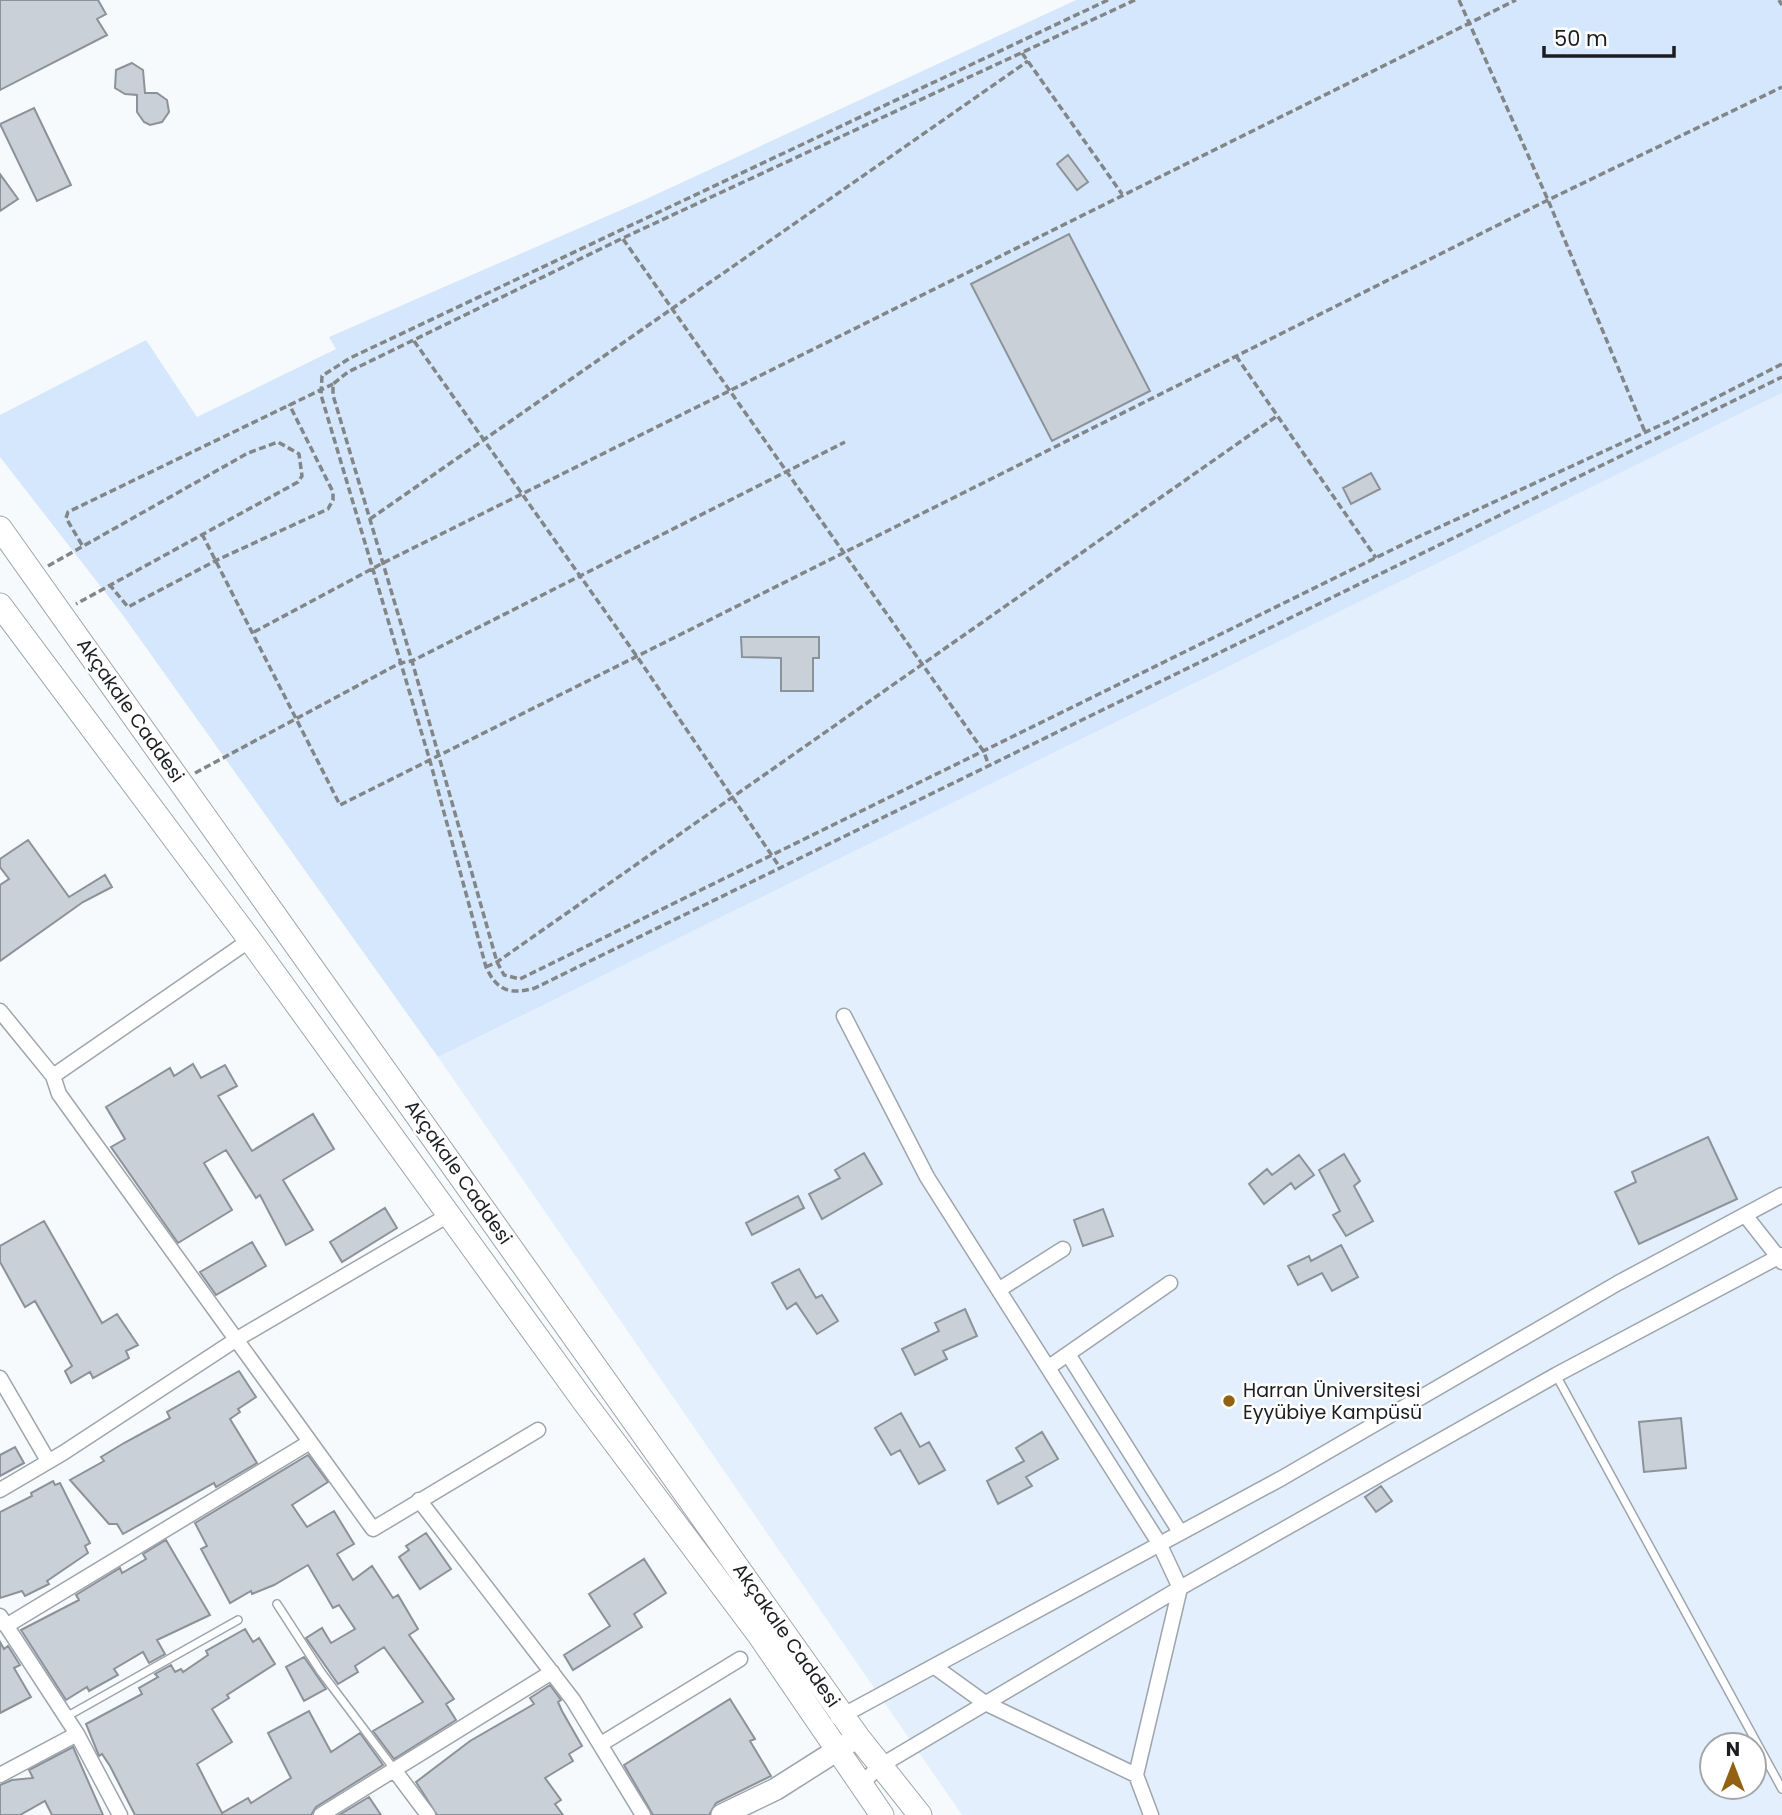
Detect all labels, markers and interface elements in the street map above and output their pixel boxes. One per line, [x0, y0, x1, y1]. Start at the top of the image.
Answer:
scale bar [1544, 14, 1674, 58]
text: 50 m [1554, 24, 1608, 53]
street label: Akçakale Caddesi [71, 633, 191, 788]
street label: Akçakale Caddesi [399, 1095, 519, 1250]
place label: Harran Üniversitesi Eyyübiye Kampüsü [1243, 1377, 1422, 1426]
marker: Harran Üniversitesi Eyyübiye Kampüsü [1221, 1393, 1237, 1409]
street label: Akçakale Caddesi [727, 1558, 847, 1713]
north arrow [1698, 1731, 1768, 1801]
text: N [1726, 1736, 1740, 1763]

